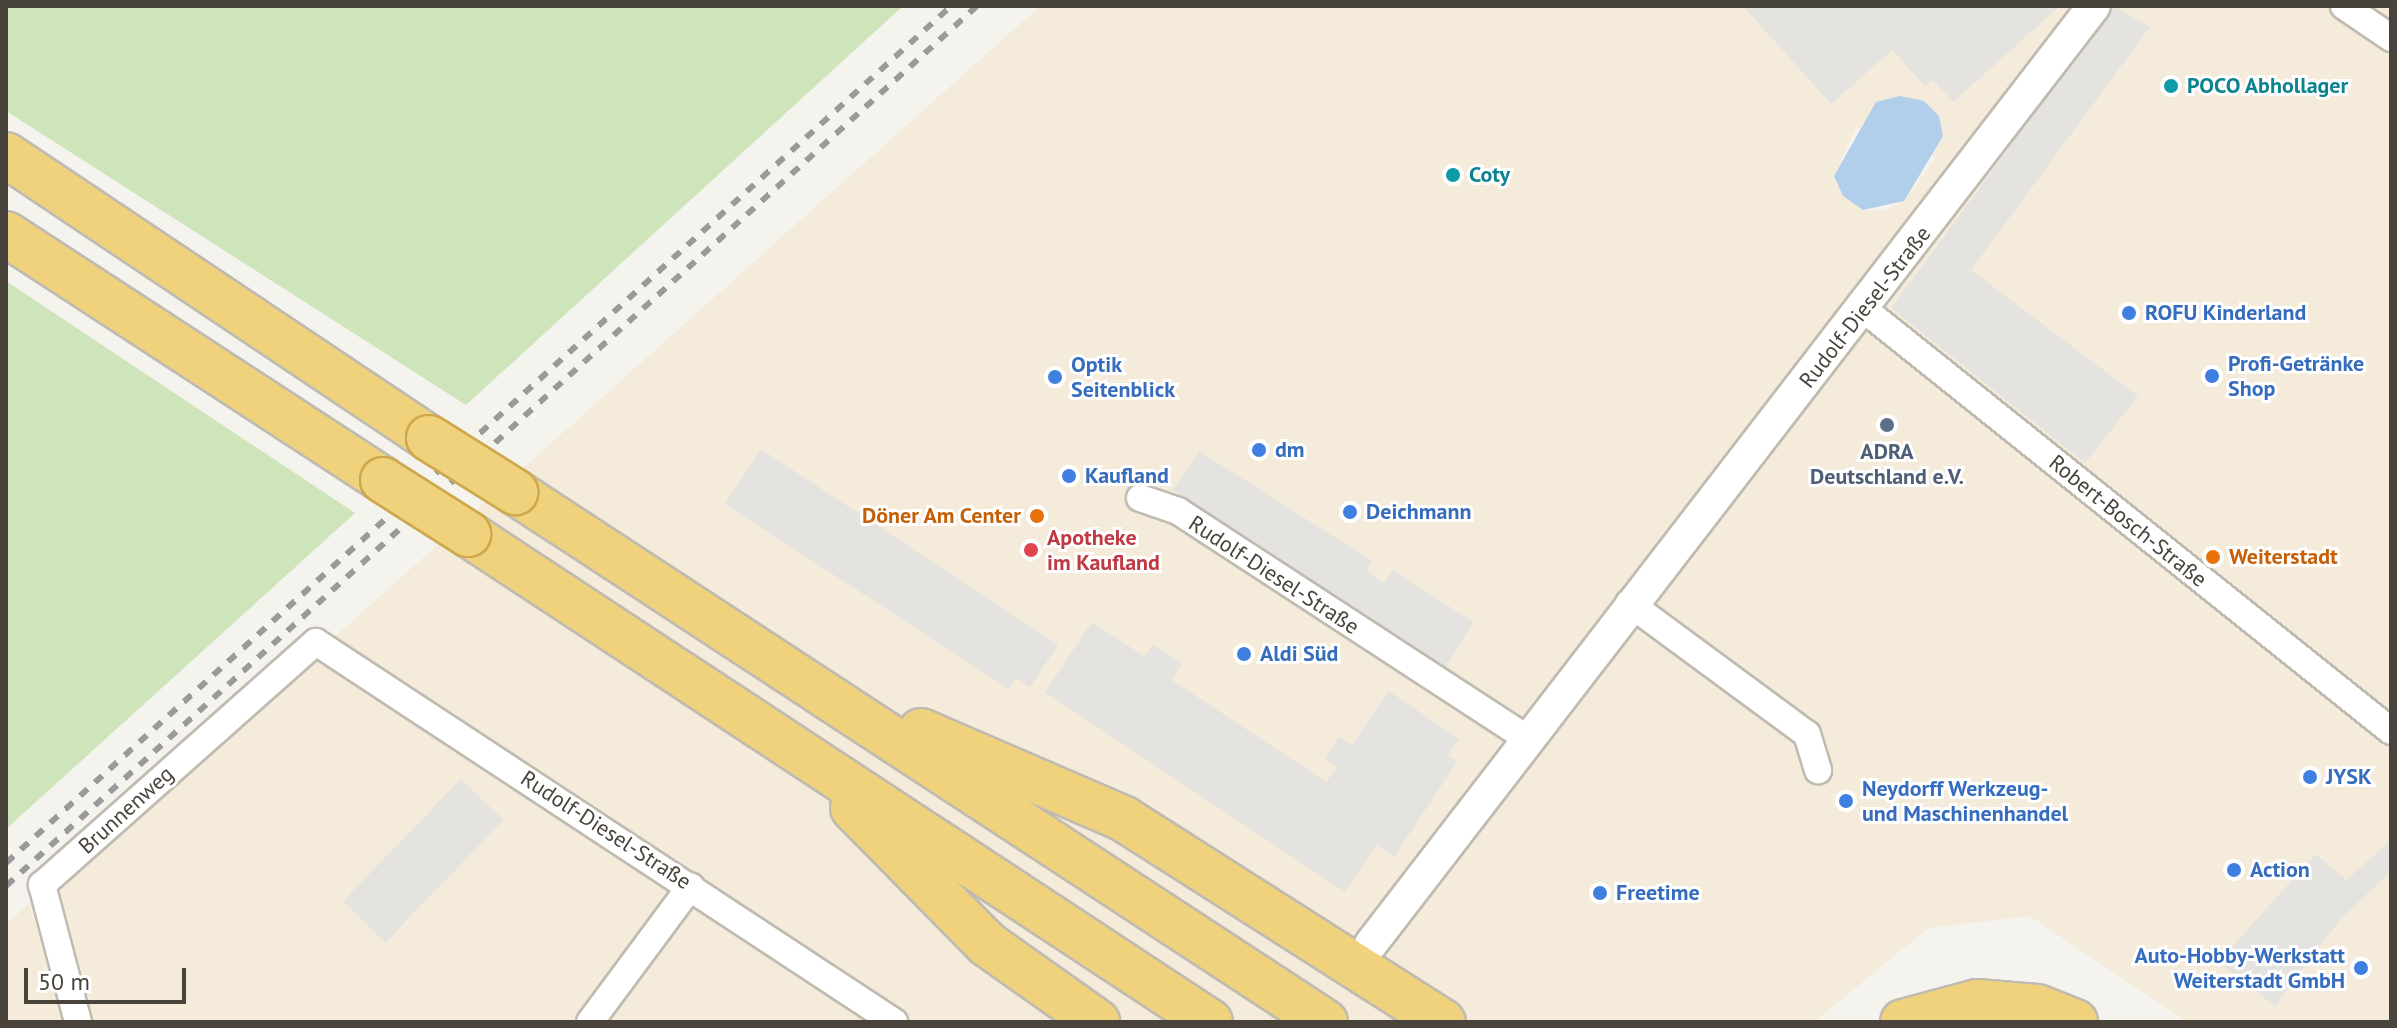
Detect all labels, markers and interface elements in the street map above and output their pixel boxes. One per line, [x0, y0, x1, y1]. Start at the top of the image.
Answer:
place label: POCO Abhollager [2187, 73, 2349, 99]
marker: POCO Abhollager [2162, 77, 2180, 95]
place label: Coty [1469, 162, 1510, 188]
marker: Coty [1444, 166, 1462, 184]
street label: Rudolf-Diesel-Straße [1794, 221, 1936, 393]
place label: ROFU Kinderland [2145, 300, 2306, 326]
marker: ROFU Kinderland [2120, 304, 2138, 322]
place label: Profi-Getränke Shop [2228, 350, 2364, 402]
place label: Optik Seitenblick [1071, 351, 1175, 402]
marker: Profi-Getränke Shop [2203, 367, 2221, 385]
marker: Optik Seitenblick [1046, 368, 1064, 386]
marker: ADRA Deutschland e.V. [1878, 416, 1896, 434]
place label: dm [1275, 437, 1305, 463]
place label: ADRA Deutschland e.V. [1810, 438, 1964, 490]
marker: dm [1250, 441, 1268, 459]
street label: Robert-Bosch-Straße [2044, 449, 2212, 593]
place label: Kaufland [1085, 463, 1169, 489]
marker: Kaufland [1060, 467, 1078, 485]
place label: Deichmann [1366, 499, 1471, 525]
place label: Döner Am Center [861, 503, 1021, 529]
marker: Deichmann [1341, 503, 1359, 521]
marker: Döner Am Center [1028, 507, 1046, 525]
street label: Rudolf-Diesel-Straße [1184, 510, 1364, 640]
place label: Apotheke im Kaufland [1047, 524, 1160, 576]
marker: Apotheke im Kaufland [1022, 541, 1040, 559]
place label: Weiterstadt [2229, 544, 2338, 570]
marker: Weiterstadt [2204, 548, 2222, 566]
place label: Aldi Süd [1260, 641, 1338, 667]
marker: Aldi Süd [1235, 645, 1253, 663]
street label: Brunnenweg [73, 761, 179, 859]
place label: JYSK [2326, 764, 2372, 790]
street label: Rudolf-Diesel-Straße [516, 765, 696, 895]
marker: JYSK [2301, 768, 2319, 786]
place label: Neydorff Werkzeug- und Maschinenhandel [1862, 775, 2068, 826]
marker: Neydorff Werkzeug- und Maschinenhandel [1837, 792, 1855, 810]
place label: Action [2250, 857, 2310, 883]
marker: Action [2225, 861, 2243, 879]
place label: Freetime [1616, 880, 1700, 906]
marker: Freetime [1591, 884, 1609, 902]
place label: Auto-Hobby-Werkstatt Weiterstadt GmbH [2135, 942, 2345, 994]
scale bar [28, 952, 190, 1002]
marker: Auto-Hobby-Werkstatt Weiterstadt GmbH [2352, 959, 2370, 977]
text: 50 m [38, 966, 90, 997]

